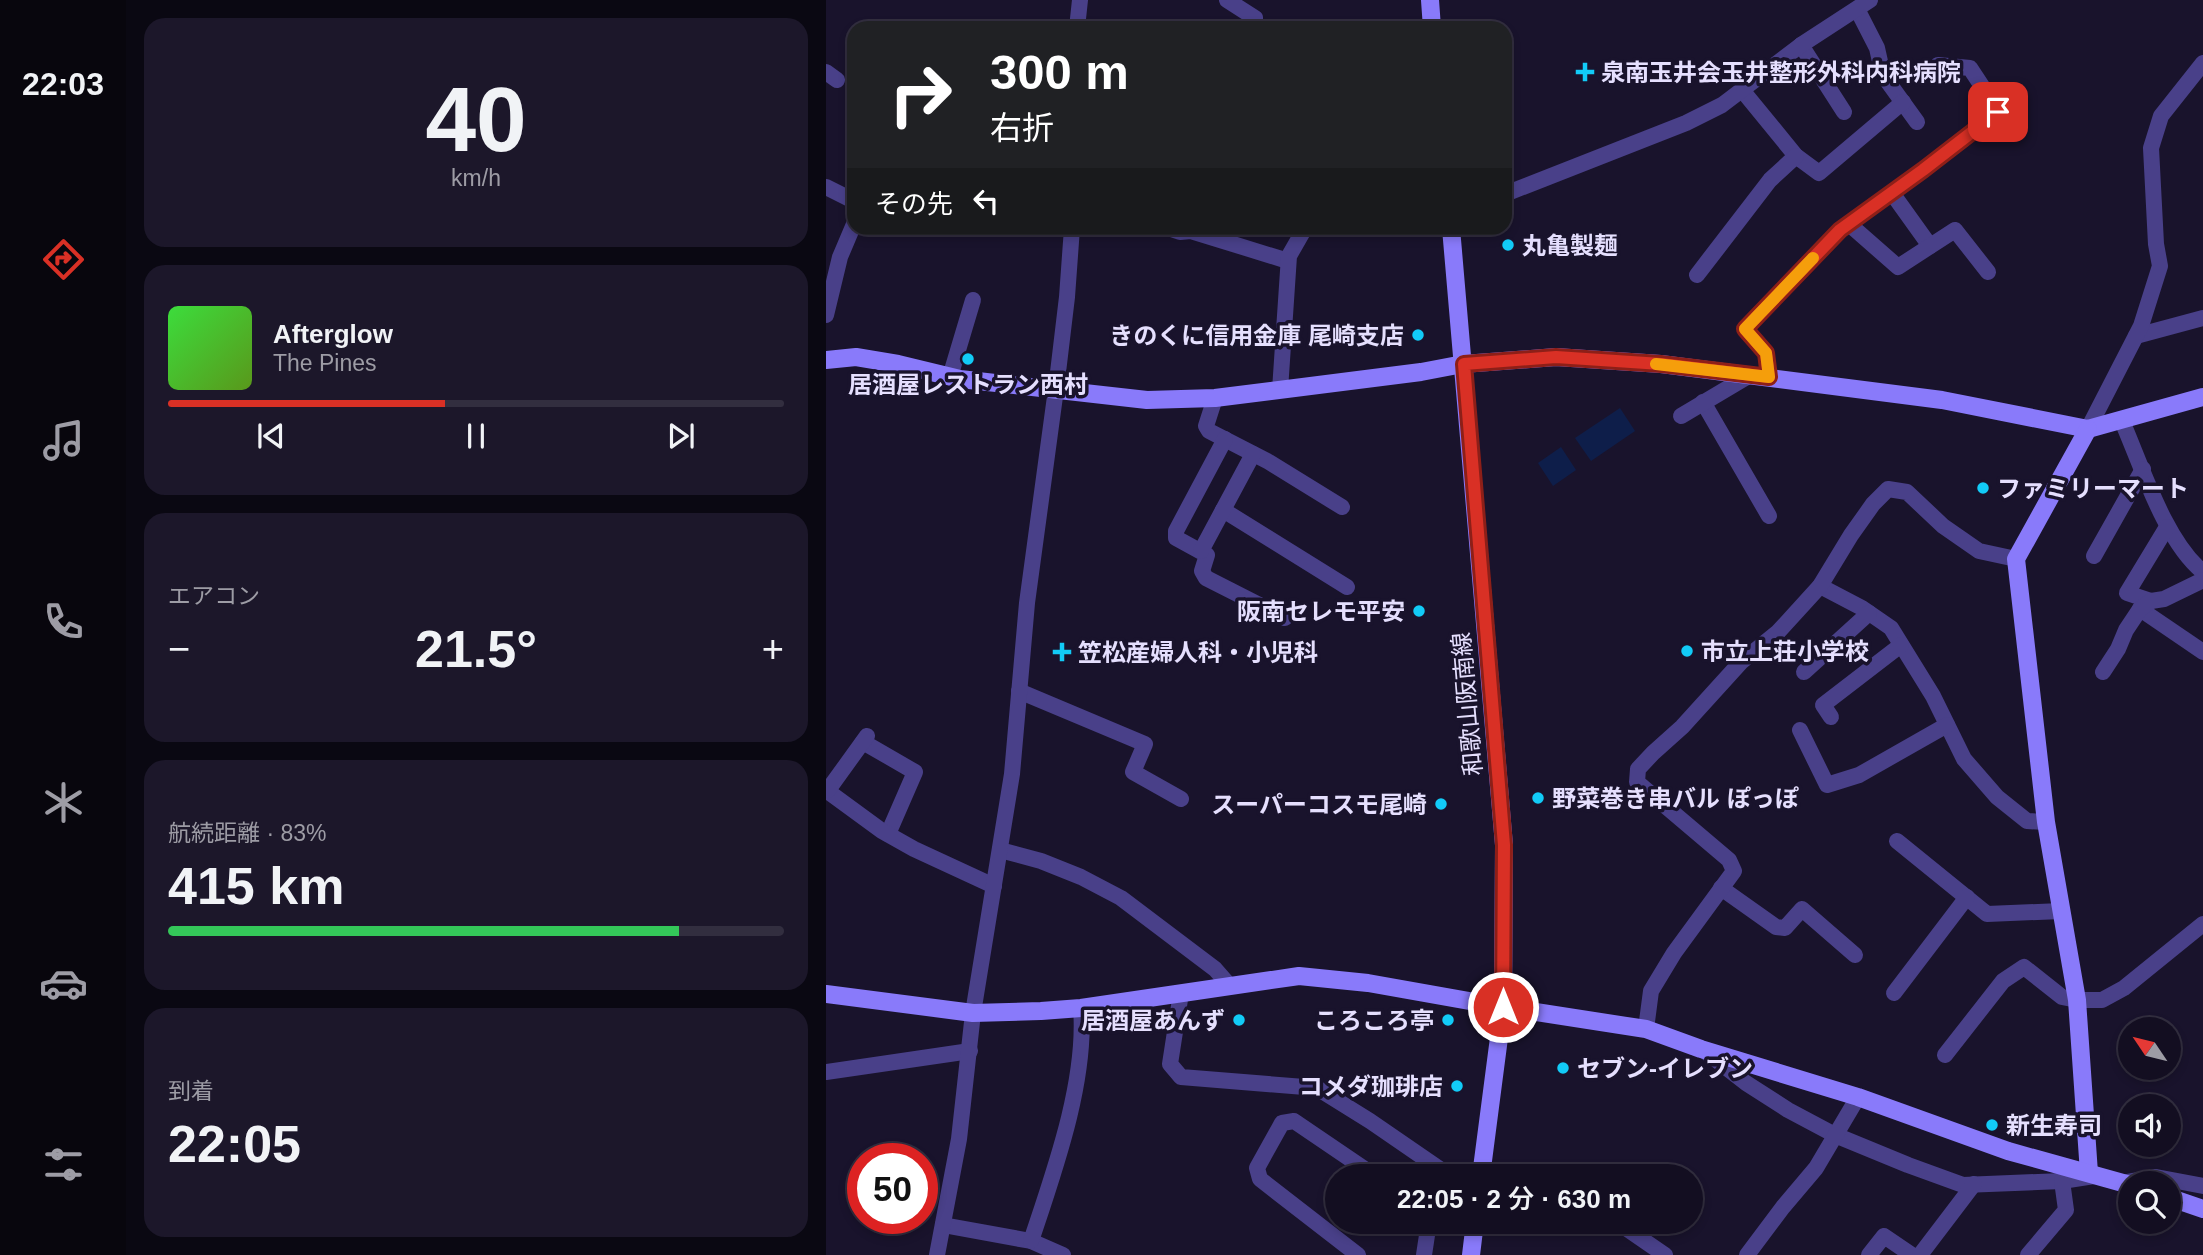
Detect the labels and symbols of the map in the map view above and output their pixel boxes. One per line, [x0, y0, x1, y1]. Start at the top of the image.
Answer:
place label: 泉南玉井会玉井整形外科内科病院 [1601, 59, 1961, 86]
marker: 泉南玉井会玉井整形外科内科病院 [1575, 62, 1595, 82]
pin [1968, 82, 2028, 142]
place label: 丸亀製麺 [1522, 232, 1618, 259]
marker: 丸亀製麺 [1500, 237, 1516, 253]
place label: きのくに信用金庫 尾崎支店 [1109, 322, 1404, 349]
marker: きのくに信用金庫 尾崎支店 [1410, 327, 1426, 343]
marker: 居酒屋レストラン西村 [960, 351, 976, 367]
place label: 居酒屋レストラン西村 [848, 371, 1088, 398]
place label: ファミリーマート [1997, 475, 2189, 502]
marker: ファミリーマート [1975, 480, 1991, 496]
place label: 阪南セレモ平安 [1237, 598, 1405, 625]
marker: 阪南セレモ平安 [1411, 603, 1427, 619]
street label: 和歌山阪南線 [1447, 631, 1487, 777]
place label: 市立上荘小学校 [1701, 638, 1869, 665]
place label: 笠松産婦人科・小児科 [1078, 639, 1318, 666]
marker: 笠松産婦人科・小児科 [1052, 642, 1072, 662]
marker: 市立上荘小学校 [1679, 643, 1695, 659]
place label: 野菜巻き串バル ぽっぽ [1552, 785, 1800, 812]
marker: 野菜巻き串バル ぽっぽ [1530, 790, 1546, 806]
place label: スーパーコスモ尾崎 [1211, 791, 1427, 818]
marker: スーパーコスモ尾崎 [1433, 796, 1449, 812]
position arrow [1466, 970, 1540, 1044]
place label: 居酒屋あんず [1081, 1007, 1225, 1034]
place label: ころころ亭 [1314, 1007, 1434, 1034]
marker: 居酒屋あんず [1231, 1012, 1247, 1028]
marker: ころころ亭 [1440, 1012, 1456, 1028]
north arrow [2118, 1017, 2180, 1080]
place label: セブン-イレブン [1577, 1055, 1753, 1082]
marker: セブン-イレブン [1555, 1060, 1571, 1076]
place label: コメダ珈琲店 [1299, 1073, 1443, 1100]
marker: コメダ珈琲店 [1449, 1078, 1465, 1094]
place label: 新生寿司 [2006, 1112, 2102, 1139]
marker: 新生寿司 [1984, 1117, 2000, 1133]
speed limit sign: 50 [847, 1143, 938, 1234]

